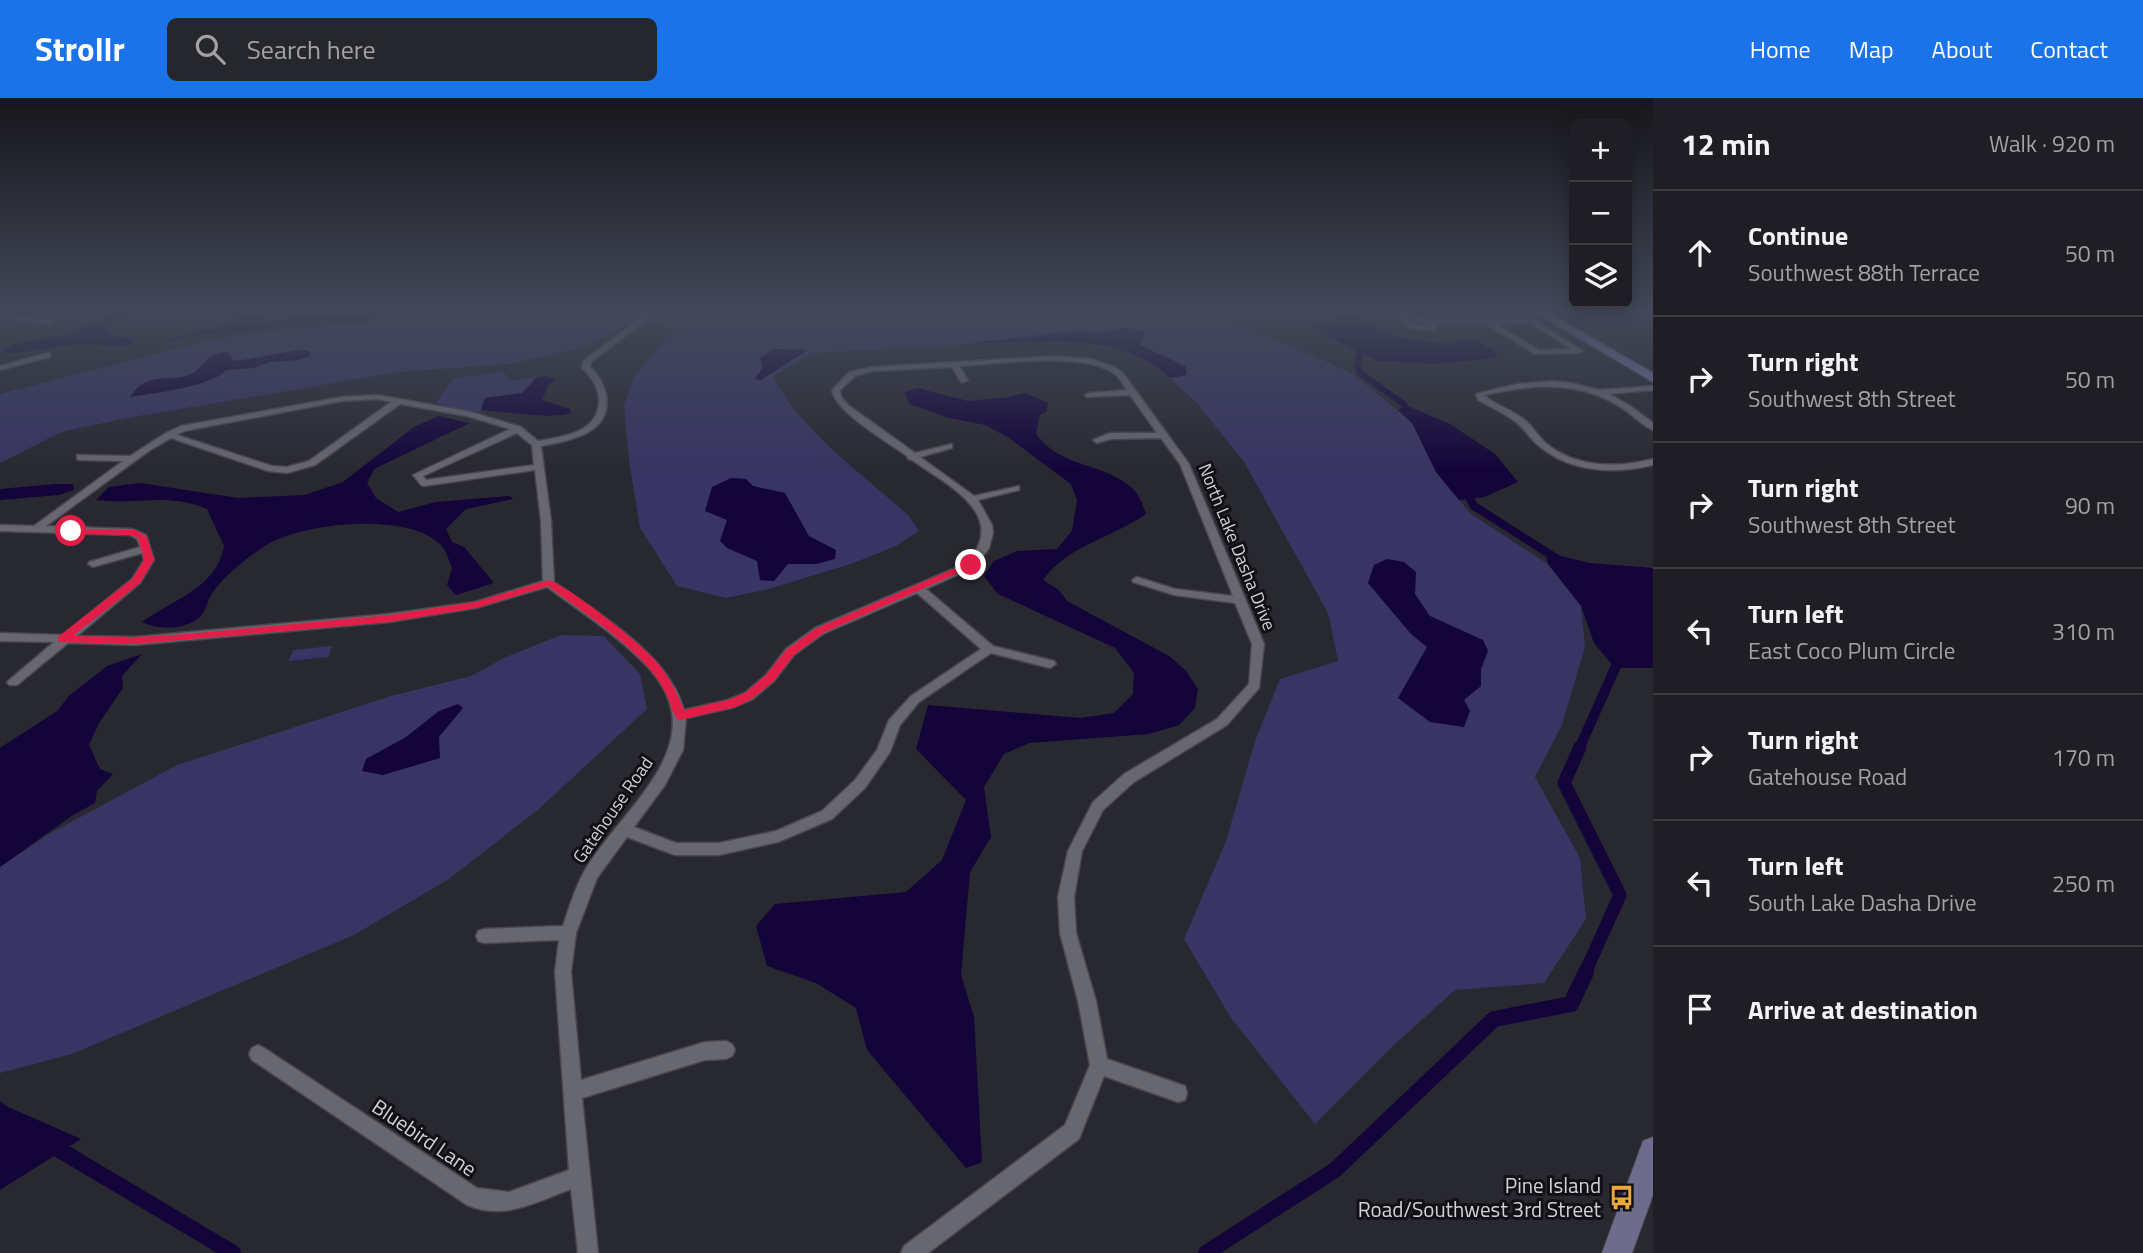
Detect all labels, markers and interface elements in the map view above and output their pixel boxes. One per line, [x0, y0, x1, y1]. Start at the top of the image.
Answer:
search box [167, 18, 657, 81]
text: Strollr [35, 24, 125, 74]
icon: search [191, 30, 229, 68]
text: Search here [247, 30, 376, 69]
text: Home [1750, 31, 1811, 67]
text: Map [1849, 31, 1894, 67]
text: About [1932, 31, 1992, 67]
text: Contact [2030, 31, 2108, 67]
map controls [1569, 119, 1632, 308]
button: + [1569, 119, 1632, 182]
text: 12 min [1681, 121, 1771, 167]
text: Walk · 920 m [1989, 126, 2115, 161]
button: − [1569, 182, 1632, 245]
text: Continue [1748, 216, 1848, 255]
icon: ahead [1681, 234, 1719, 272]
text: 50 m [2065, 236, 2115, 271]
button: layers [1569, 245, 1632, 308]
text: Southwest 88th Terrace [1748, 255, 1980, 290]
text: Turn right [1748, 342, 1859, 381]
icon: right [1681, 360, 1719, 398]
text: 50 m [2065, 362, 2115, 397]
text: Southwest 8th Street [1748, 381, 1956, 416]
street label: North Lake Dasha Drive [1192, 459, 1283, 634]
text: Turn right [1748, 468, 1859, 507]
icon: right [1681, 486, 1719, 524]
text: 90 m [2065, 488, 2115, 523]
text: Southwest 8th Street [1748, 507, 1956, 542]
route start [55, 515, 86, 546]
route end [955, 549, 986, 580]
text: Turn left [1748, 594, 1843, 633]
icon: left [1681, 612, 1719, 650]
text: 310 m [2052, 614, 2115, 649]
text: East Coco Plum Circle [1748, 633, 1955, 668]
text: Turn right [1748, 720, 1859, 759]
icon: right [1681, 738, 1719, 776]
text: 170 m [2052, 740, 2115, 775]
street label: Gatehouse Road [566, 751, 659, 869]
text: Gatehouse Road [1748, 759, 1907, 794]
text: Turn left [1748, 846, 1843, 885]
icon: left [1681, 864, 1719, 902]
text: 250 m [2052, 866, 2115, 901]
text: South Lake Dasha Drive [1748, 885, 1977, 920]
icon: arrive [1681, 990, 1719, 1028]
text: Arrive at destination [1748, 990, 1978, 1029]
street label: Bluebird Lane [366, 1090, 483, 1184]
place label: Pine Island Road/Southwest 3rd Street [1358, 1169, 1602, 1225]
bus stop icon: Pine Island Road/Southwest 3rd Street [1607, 1184, 1635, 1212]

